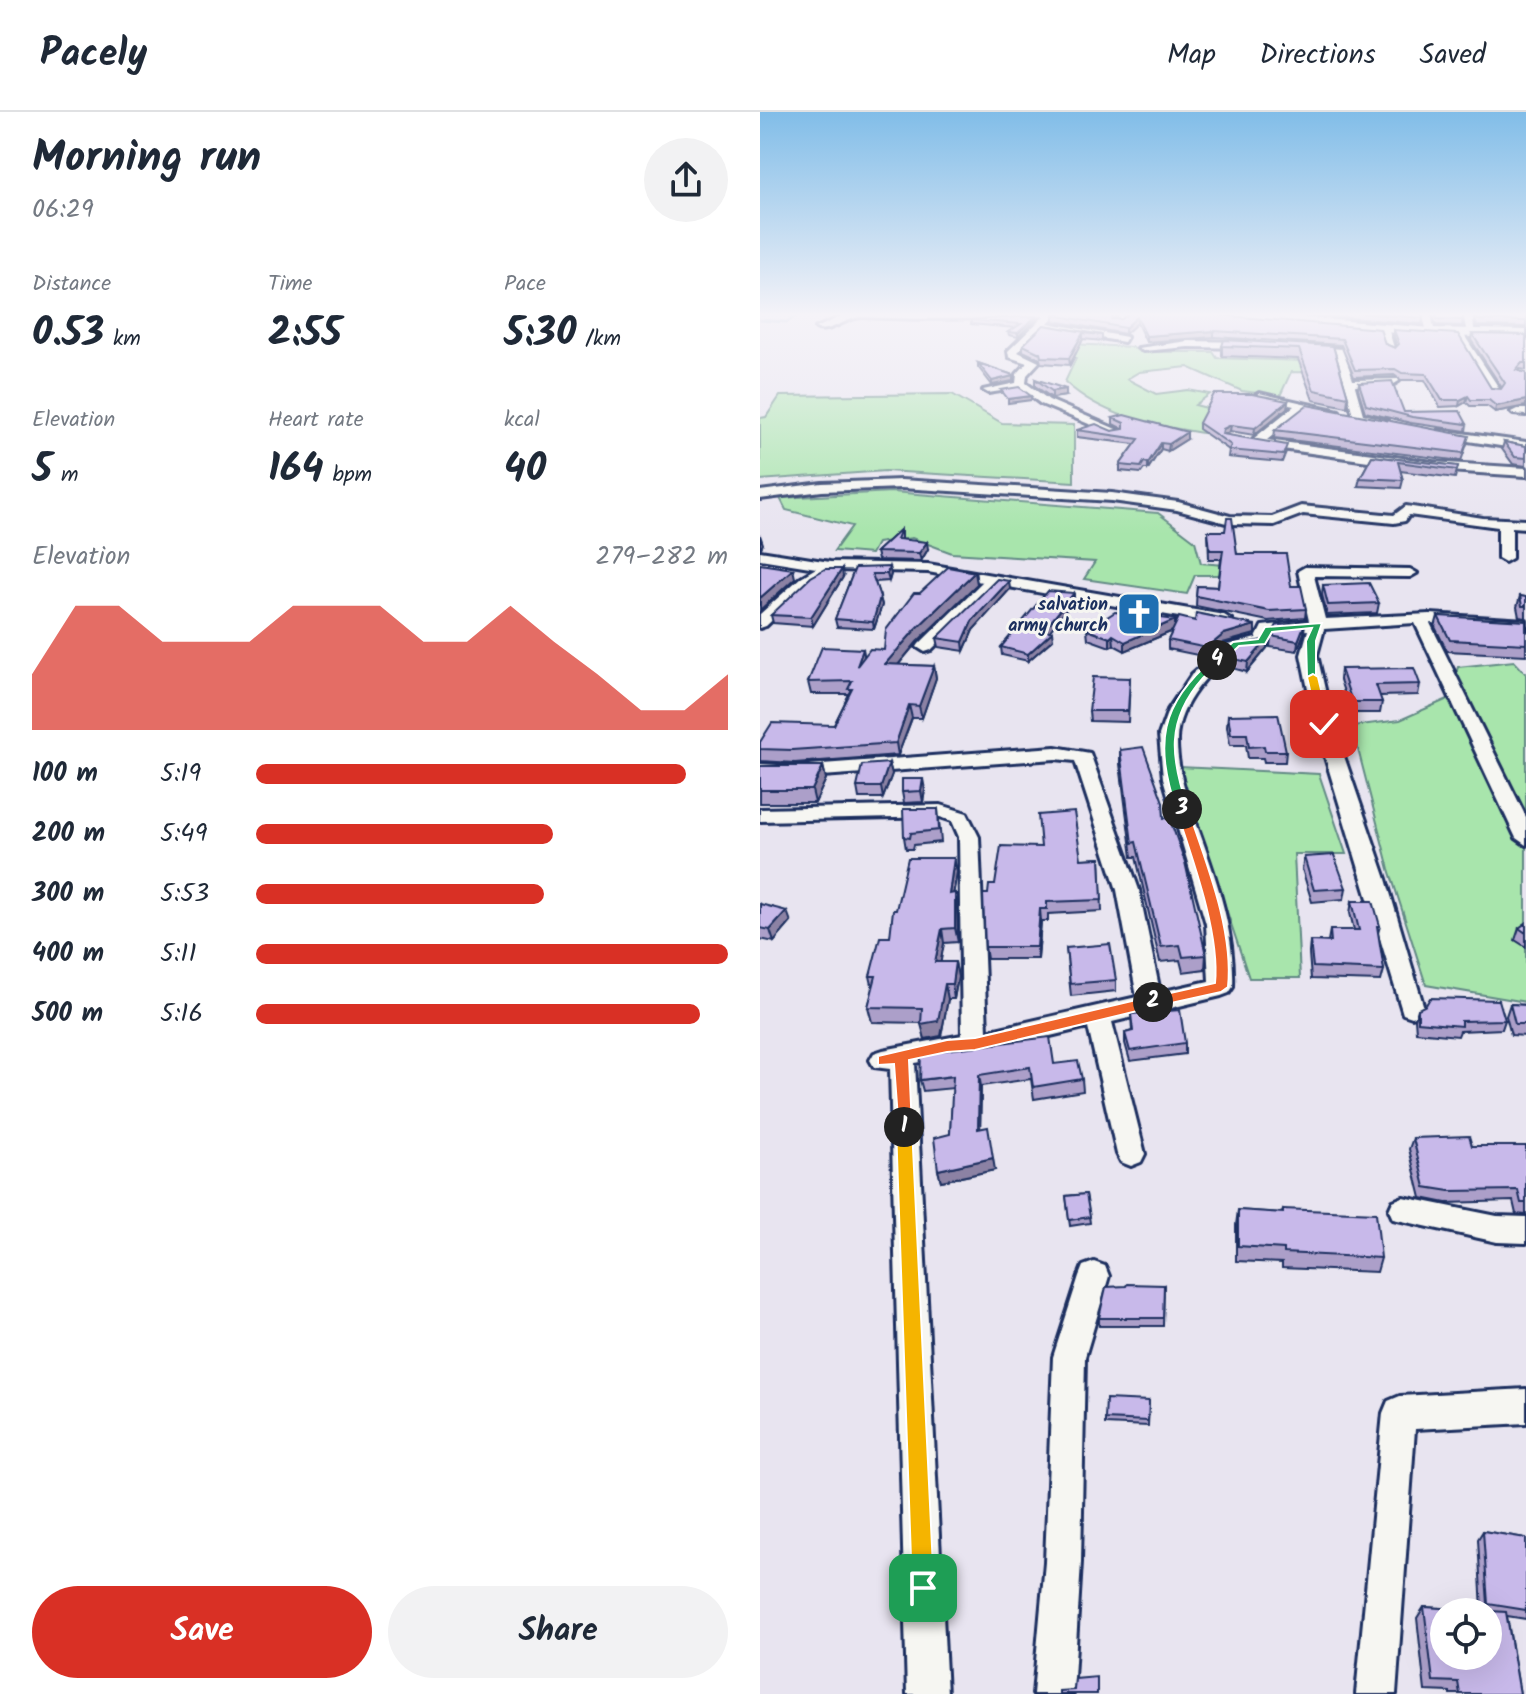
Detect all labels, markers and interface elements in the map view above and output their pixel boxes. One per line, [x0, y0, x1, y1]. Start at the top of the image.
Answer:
text: Pacely [40, 25, 147, 85]
text: Map [1167, 33, 1216, 78]
text: Directions [1260, 33, 1376, 78]
text: Saved [1420, 33, 1486, 78]
text: Morning run [32, 124, 261, 194]
button: share [644, 138, 728, 222]
text: 06:29 [32, 189, 94, 231]
text: Distance [32, 267, 111, 302]
text: Time [268, 267, 312, 302]
text: Pace [504, 267, 546, 302]
text: 0.53 [32, 302, 104, 366]
text: 2:55 [268, 302, 342, 366]
text: 5:30 [504, 302, 576, 366]
text: km [104, 322, 141, 357]
text: /km [576, 322, 621, 357]
text: Elevation [32, 403, 115, 438]
text: Heart rate [268, 403, 364, 438]
text: kcal [504, 403, 540, 438]
text: 5 [32, 438, 52, 502]
text: 164 [268, 438, 324, 502]
text: 40 [504, 438, 546, 502]
text: m [52, 458, 79, 493]
text: bpm [324, 458, 372, 493]
text: Elevation [32, 536, 130, 578]
text: 279–282 m [595, 536, 728, 578]
church icon: salvation army church [1115, 590, 1163, 638]
place label: salvation army church [1008, 591, 1108, 641]
pin: 4 [1197, 640, 1237, 680]
text: 4 [1211, 642, 1223, 677]
pin [1290, 690, 1358, 758]
icon: check [1302, 702, 1346, 746]
text: 100 m [32, 753, 98, 795]
text: 5:19 [160, 753, 201, 795]
pin: 3 [1162, 789, 1202, 829]
text: 3 [1176, 791, 1188, 826]
text: 200 m [32, 813, 105, 855]
text: 5:49 [160, 813, 207, 855]
text: 300 m [32, 873, 104, 915]
text: 5:53 [160, 873, 209, 915]
text: 400 m [32, 933, 104, 975]
text: 5:11 [160, 933, 197, 975]
pin: 2 [1133, 982, 1173, 1022]
text: 2 [1147, 984, 1159, 1019]
text: 500 m [32, 993, 103, 1035]
text: 5:16 [160, 993, 203, 1035]
pin: 1 [884, 1107, 924, 1147]
text: 1 [901, 1109, 907, 1144]
pin [889, 1554, 957, 1622]
icon: arrive [901, 1566, 945, 1610]
button: Save [32, 1586, 372, 1678]
button: Share [388, 1586, 728, 1678]
map controls [1430, 1598, 1502, 1670]
button: locate [1430, 1598, 1502, 1670]

